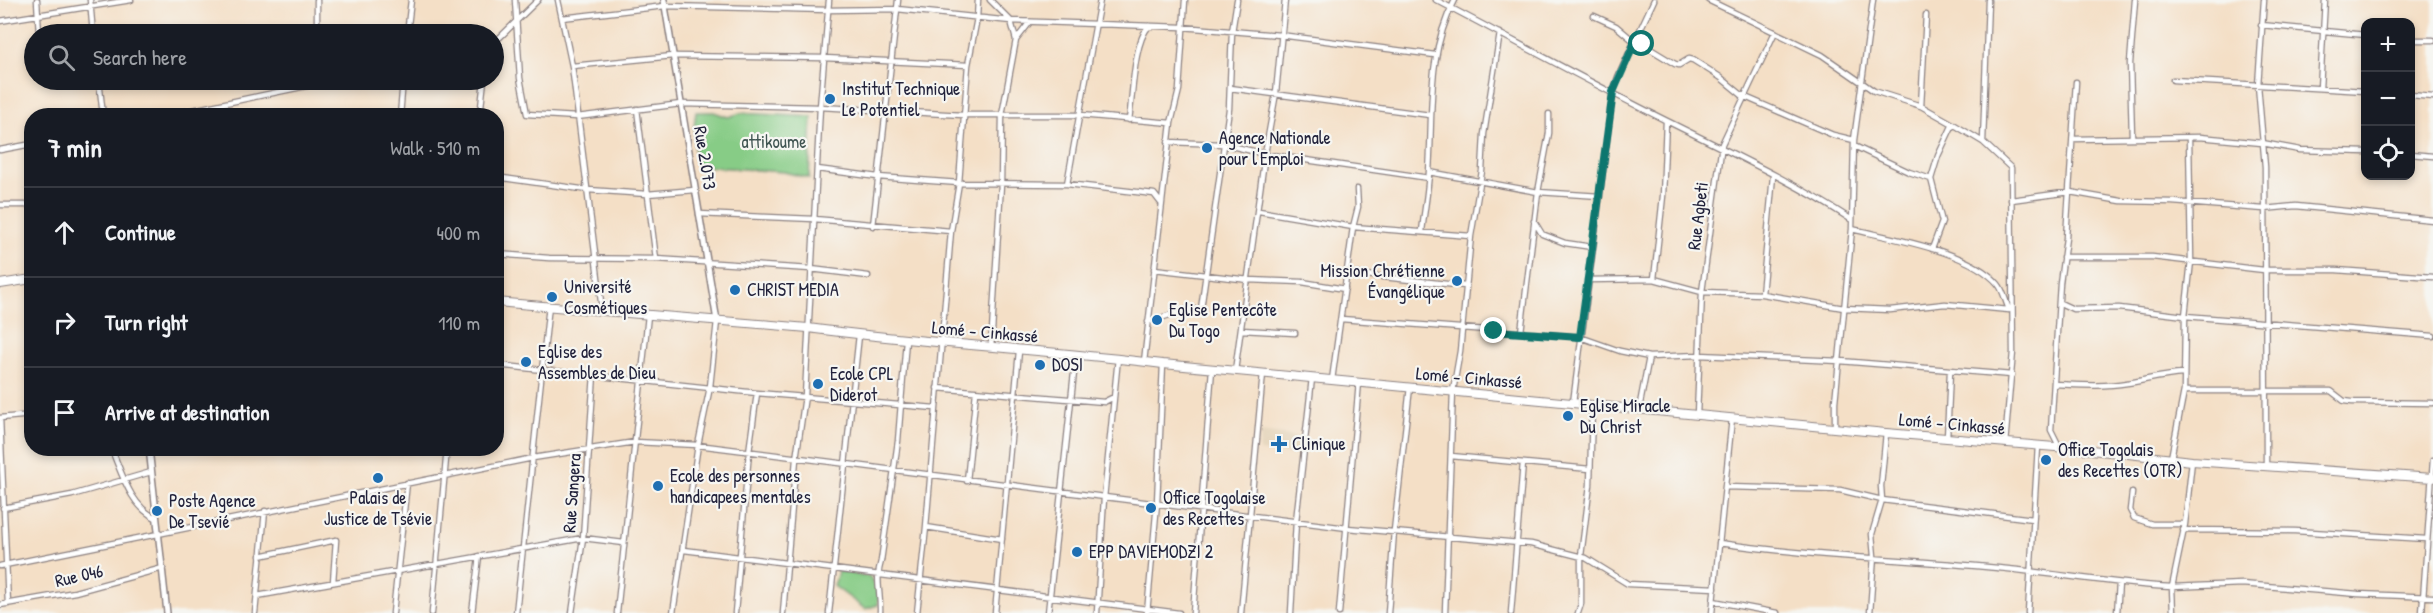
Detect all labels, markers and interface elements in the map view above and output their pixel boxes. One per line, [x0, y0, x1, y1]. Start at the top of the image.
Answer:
map controls [2361, 18, 2415, 180]
button: + [2361, 18, 2415, 72]
search box [24, 24, 504, 90]
route start [1628, 30, 1654, 56]
icon: search [45, 41, 78, 74]
text: Search here [93, 42, 187, 72]
button: − [2361, 72, 2415, 126]
place label: Institut Technique Le Potentiel [842, 76, 960, 122]
marker: Institut Technique Le Potentiel [823, 92, 837, 106]
street label: Rue 2.073 [688, 124, 723, 191]
place label: Agence Nationale pour l'Emploi [1219, 125, 1331, 171]
button: locate [2361, 126, 2415, 180]
park label: attikoume [742, 129, 806, 154]
text: 7 min [48, 130, 102, 165]
text: Walk · 510 m [390, 134, 480, 161]
marker: Agence Nationale pour l'Emploi [1200, 141, 1214, 155]
street label: Rue Agbeti [1681, 181, 1714, 251]
icon: ahead [48, 216, 81, 249]
text: Continue [105, 217, 176, 247]
text: 400 m [436, 219, 480, 246]
place label: Mission Chrétienne Évangélique [1320, 258, 1445, 304]
place label: Université Cosmétiques [564, 274, 647, 320]
marker: Mission Chrétienne Évangélique [1450, 274, 1464, 288]
place label: CHRIST MEDIA [747, 277, 839, 302]
marker: CHRIST MEDIA [728, 283, 742, 297]
marker: Université Cosmétiques [545, 290, 559, 304]
place label: Eglise Pentecôte Du Togo [1169, 297, 1277, 343]
icon: right [48, 306, 81, 339]
text: Turn right [105, 307, 188, 337]
text: 110 m [438, 309, 480, 336]
marker: Eglise Pentecôte Du Togo [1150, 313, 1164, 327]
street label: Lomé - Cinkassé [931, 314, 1039, 349]
route end [1480, 317, 1506, 343]
place label: Eglise des Assembles de Dieu [538, 339, 656, 385]
place label: DOSI [1052, 352, 1083, 377]
marker: Eglise des Assembles de Dieu [519, 355, 533, 369]
marker: DOSI [1033, 358, 1047, 372]
street label: Lomé - Cinkassé [1415, 360, 1523, 395]
place label: Ecole CPL Diderot [830, 361, 894, 407]
marker: Ecole CPL Diderot [811, 377, 825, 391]
place label: Eglise Miracle Du Christ [1580, 393, 1671, 439]
icon: arrive [48, 396, 81, 429]
text: Arrive at destination [105, 397, 270, 427]
street label: Lomé - Cinkassé [1898, 406, 2006, 441]
marker: Eglise Miracle Du Christ [1561, 409, 1575, 423]
place label: Clinique [1292, 431, 1346, 456]
marker: Clinique [1270, 435, 1288, 453]
place label: Office Togolais des Recettes (OTR) [2058, 437, 2183, 483]
street label: Rue Sangera [556, 453, 587, 533]
marker: Office Togolais des Recettes (OTR) [2039, 453, 2053, 467]
place label: Ecole des personnes handicapees mentales [670, 463, 811, 509]
marker: Palais de Justice de Tsévie [371, 471, 385, 485]
marker: Ecole des personnes handicapees mentales [651, 479, 665, 493]
place label: Palais de Justice de Tsévie [324, 485, 432, 531]
place label: Office Togolaise des Recettes [1163, 485, 1266, 531]
place label: Poste Agence De Tsevié [169, 488, 256, 534]
marker: Office Togolaise des Recettes [1144, 501, 1158, 515]
marker: Poste Agence De Tsevié [150, 504, 164, 518]
place label: EPP DAVIEMODZI 2 [1089, 539, 1214, 564]
marker: EPP DAVIEMODZI 2 [1070, 545, 1084, 559]
street label: Rue 046 [52, 558, 105, 593]

